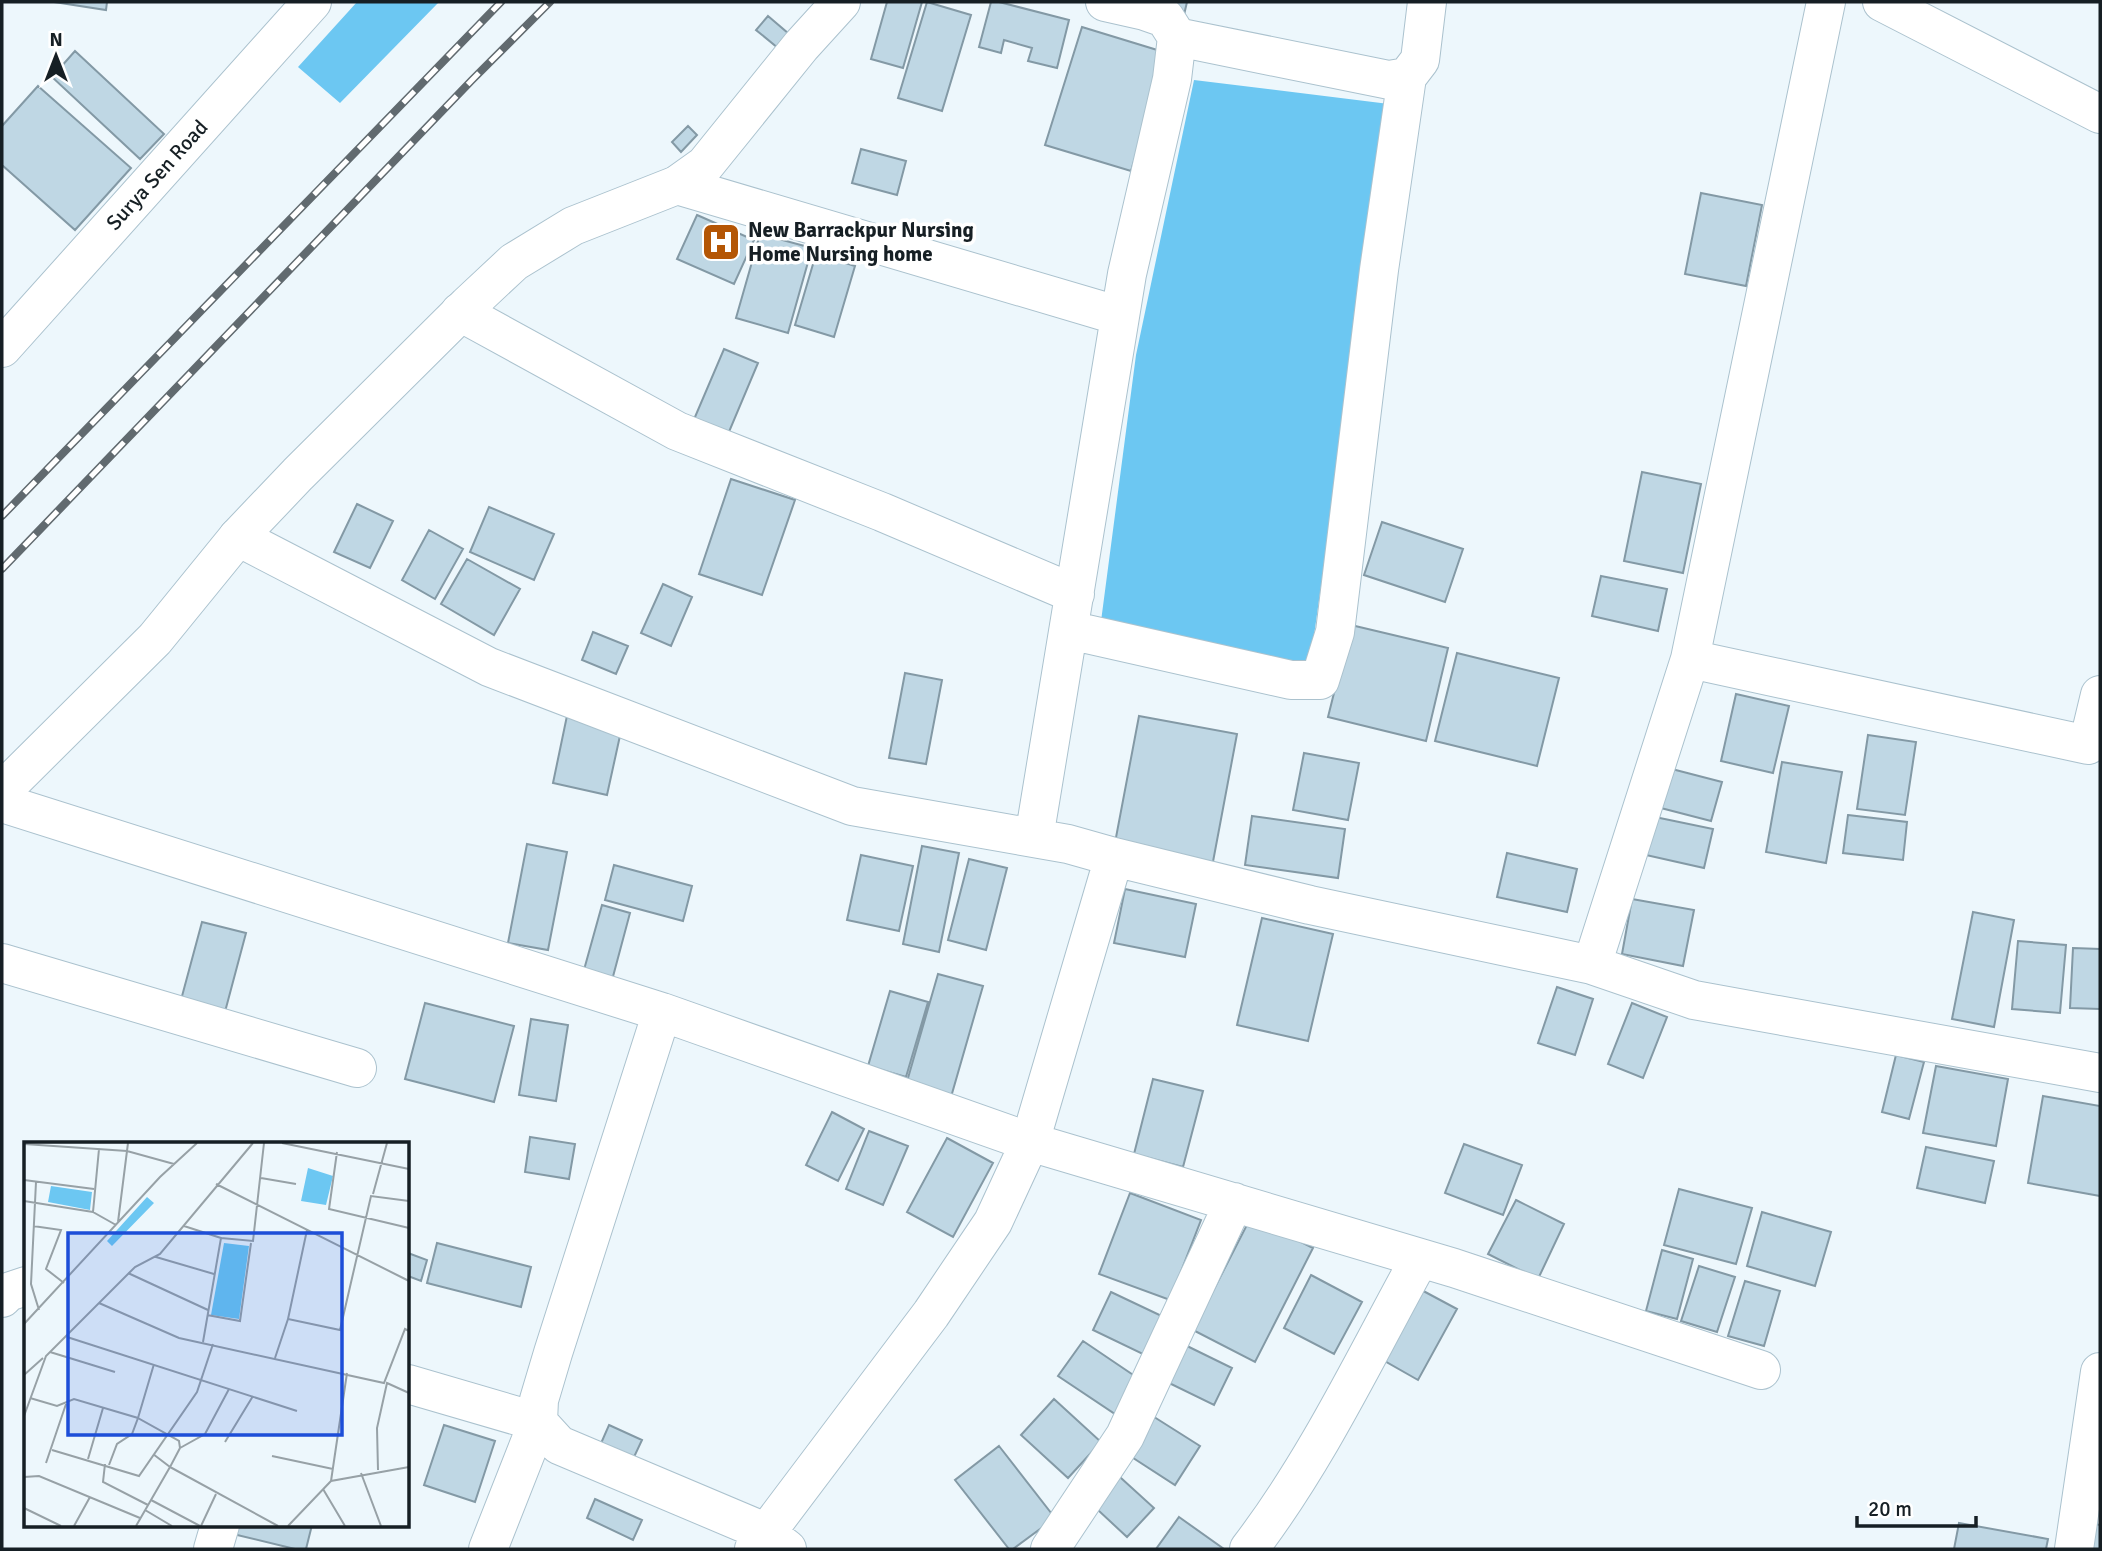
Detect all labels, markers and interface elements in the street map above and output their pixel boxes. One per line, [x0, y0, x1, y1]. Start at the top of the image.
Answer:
north arrow [21, 21, 91, 91]
text: N [49, 28, 63, 52]
street label: Surya Sen Road [101, 114, 213, 236]
place label: New Barrackpur Nursing Home Nursing home [748, 217, 974, 267]
hospital icon: New Barrackpur Nursing Home Nursing home [700, 221, 742, 263]
inset map [24, 1142, 410, 1526]
scale bar [1857, 1484, 1976, 1528]
text: 20 m [1868, 1496, 1912, 1522]

